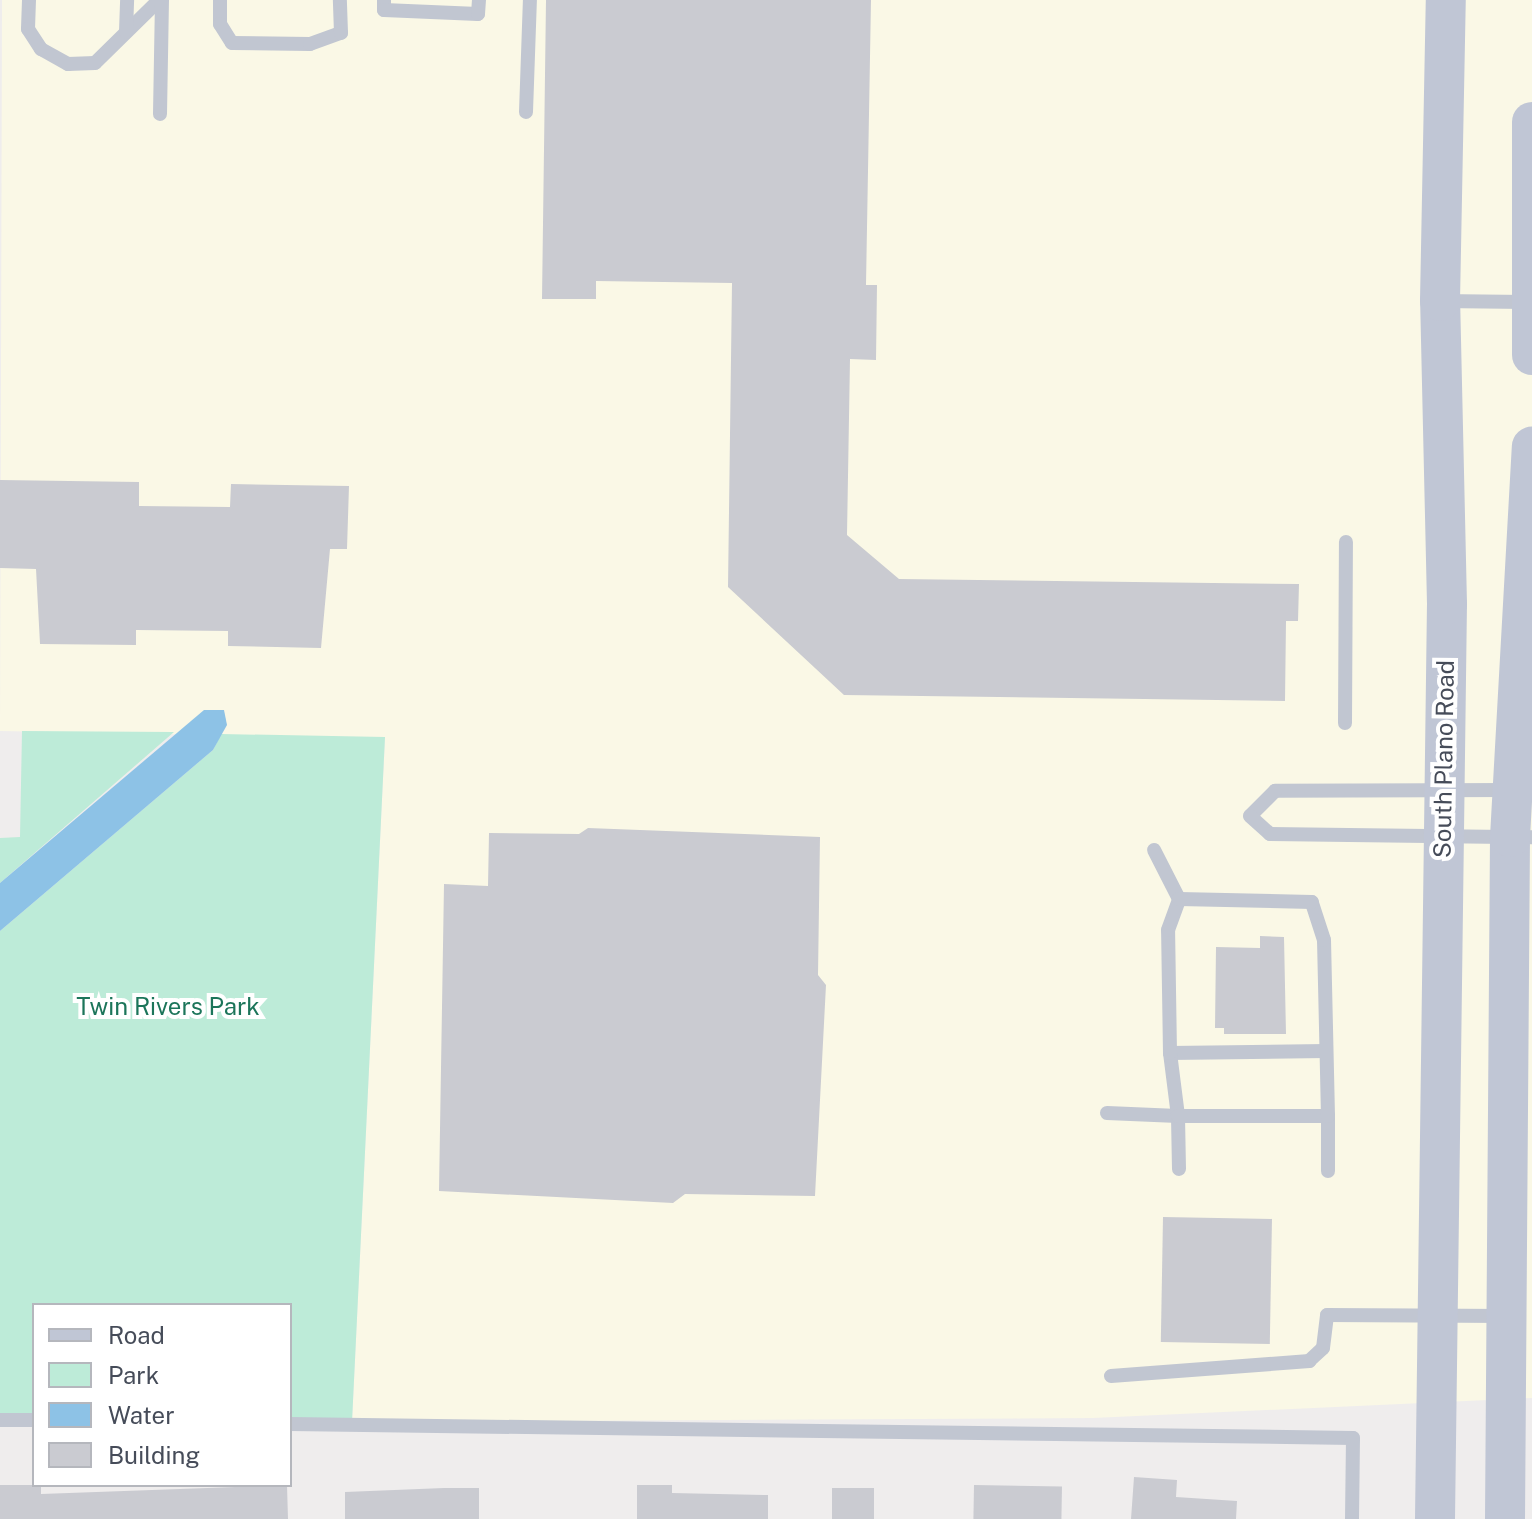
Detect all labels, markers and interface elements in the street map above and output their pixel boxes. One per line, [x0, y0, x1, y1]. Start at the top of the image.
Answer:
street label: South Plano Road [1428, 660, 1460, 858]
park label: Twin Rivers Park [76, 993, 260, 1021]
legend [32, 1303, 292, 1487]
text: Road [108, 1321, 165, 1349]
text: Park [108, 1361, 159, 1389]
text: Water [108, 1401, 175, 1429]
text: Building [108, 1441, 200, 1469]

